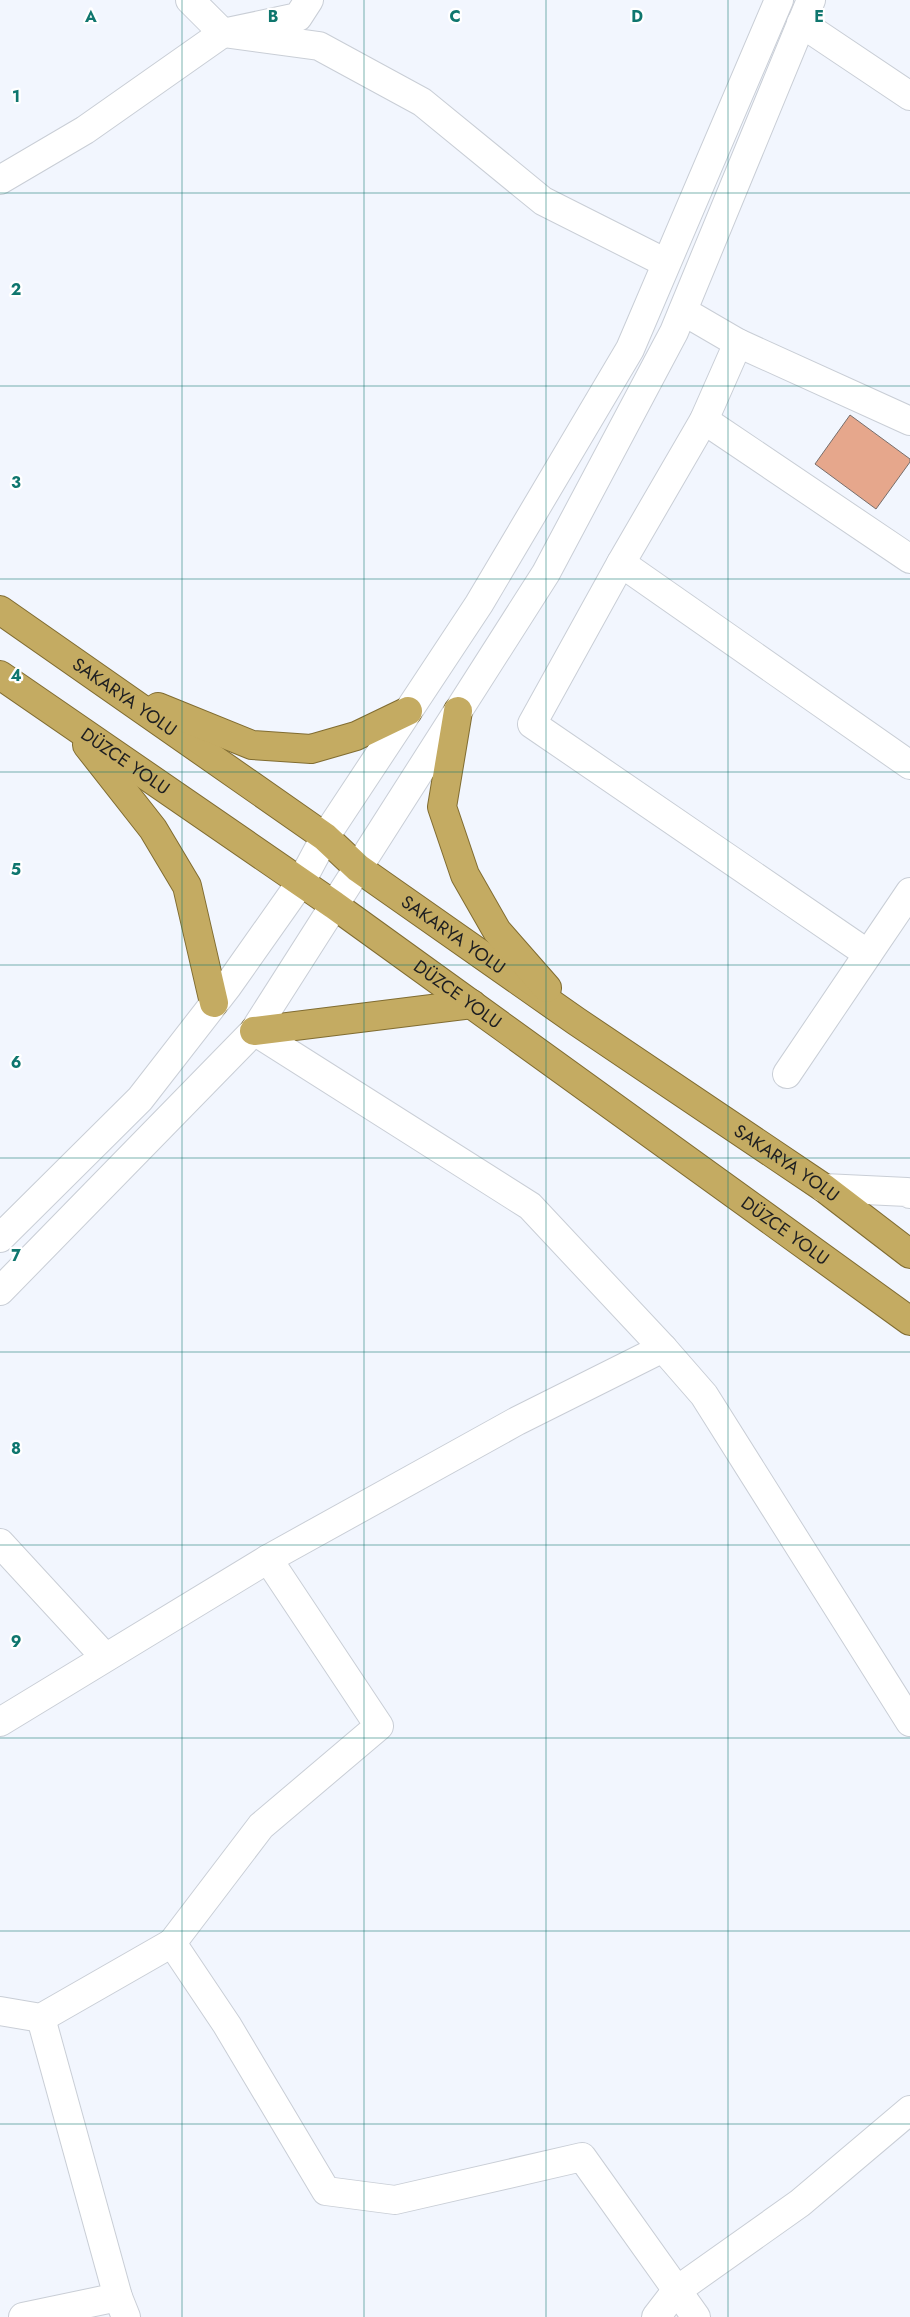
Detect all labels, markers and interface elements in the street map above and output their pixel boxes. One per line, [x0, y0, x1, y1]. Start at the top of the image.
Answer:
text: A [84, 5, 97, 28]
text: B [268, 5, 278, 28]
text: C [449, 5, 461, 28]
text: D [631, 5, 643, 28]
text: E [814, 5, 824, 28]
text: 1 [12, 85, 20, 108]
text: 2 [11, 278, 21, 301]
text: 3 [11, 471, 21, 494]
street label: SAKARYA YOLU [67, 651, 182, 743]
text: 4 [10, 664, 22, 687]
street label: DÜZCE YOLU [75, 721, 175, 801]
text: 5 [11, 858, 21, 881]
street label: SAKARYA YOLU [396, 889, 511, 981]
street label: DÜZCE YOLU [408, 954, 507, 1035]
text: 6 [11, 1051, 21, 1074]
street label: SAKARYA YOLU [729, 1118, 845, 1208]
street label: DÜZCE YOLU [736, 1190, 834, 1271]
text: 7 [11, 1244, 21, 1267]
text: 8 [11, 1437, 21, 1460]
text: 9 [11, 1630, 21, 1653]

